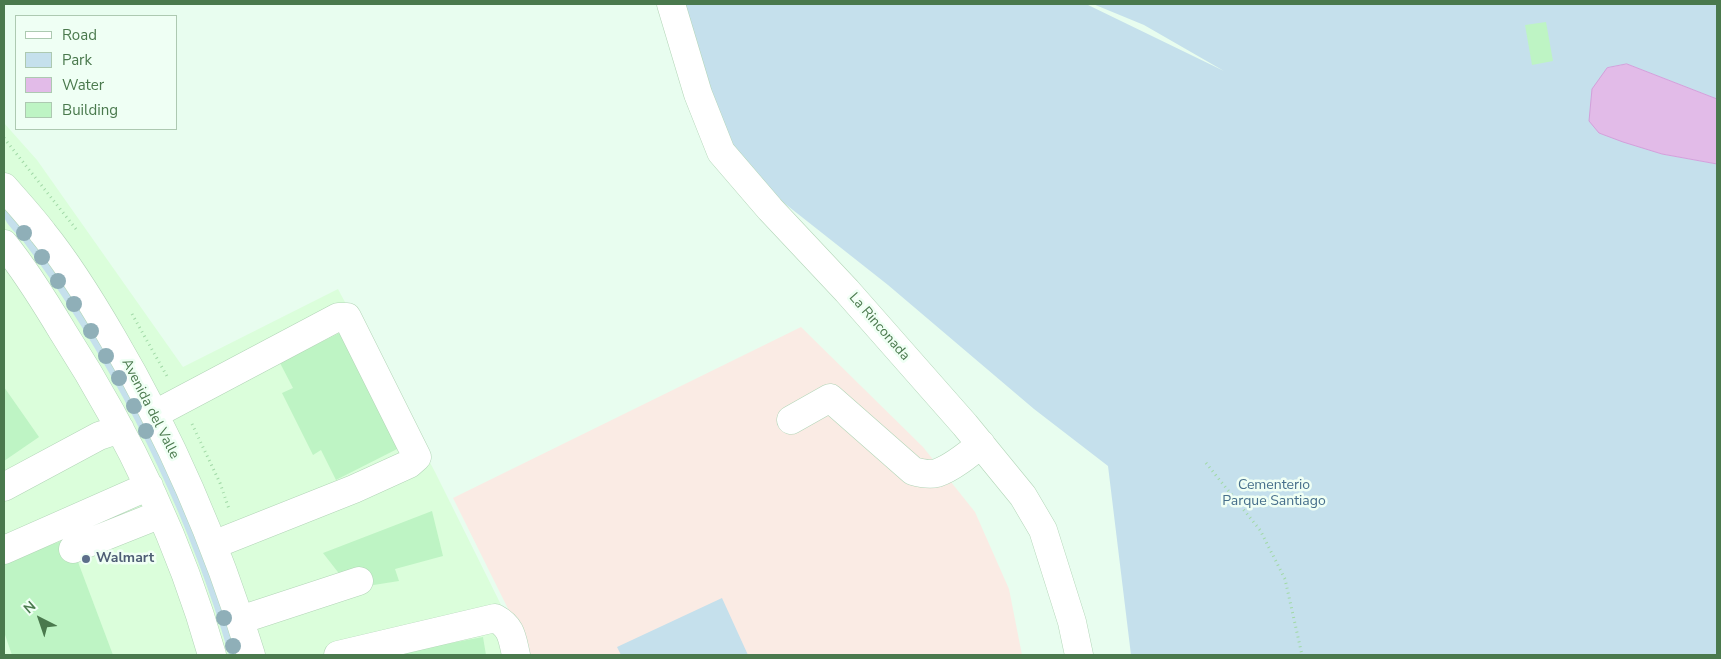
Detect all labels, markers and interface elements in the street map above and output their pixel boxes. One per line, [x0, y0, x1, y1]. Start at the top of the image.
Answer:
legend [15, 15, 178, 130]
text: Road [62, 25, 97, 45]
text: Park [62, 50, 92, 70]
text: Water [62, 75, 104, 95]
text: Building [62, 100, 118, 120]
street label: La Rinconada [845, 290, 913, 364]
street label: Avenida del Valle [118, 356, 182, 462]
park label: Cementerio Parque Santiago [1222, 478, 1326, 511]
place label: Walmart [96, 551, 154, 567]
marker: Walmart [80, 553, 92, 565]
north arrow [15, 594, 65, 644]
text: N [20, 597, 40, 618]

